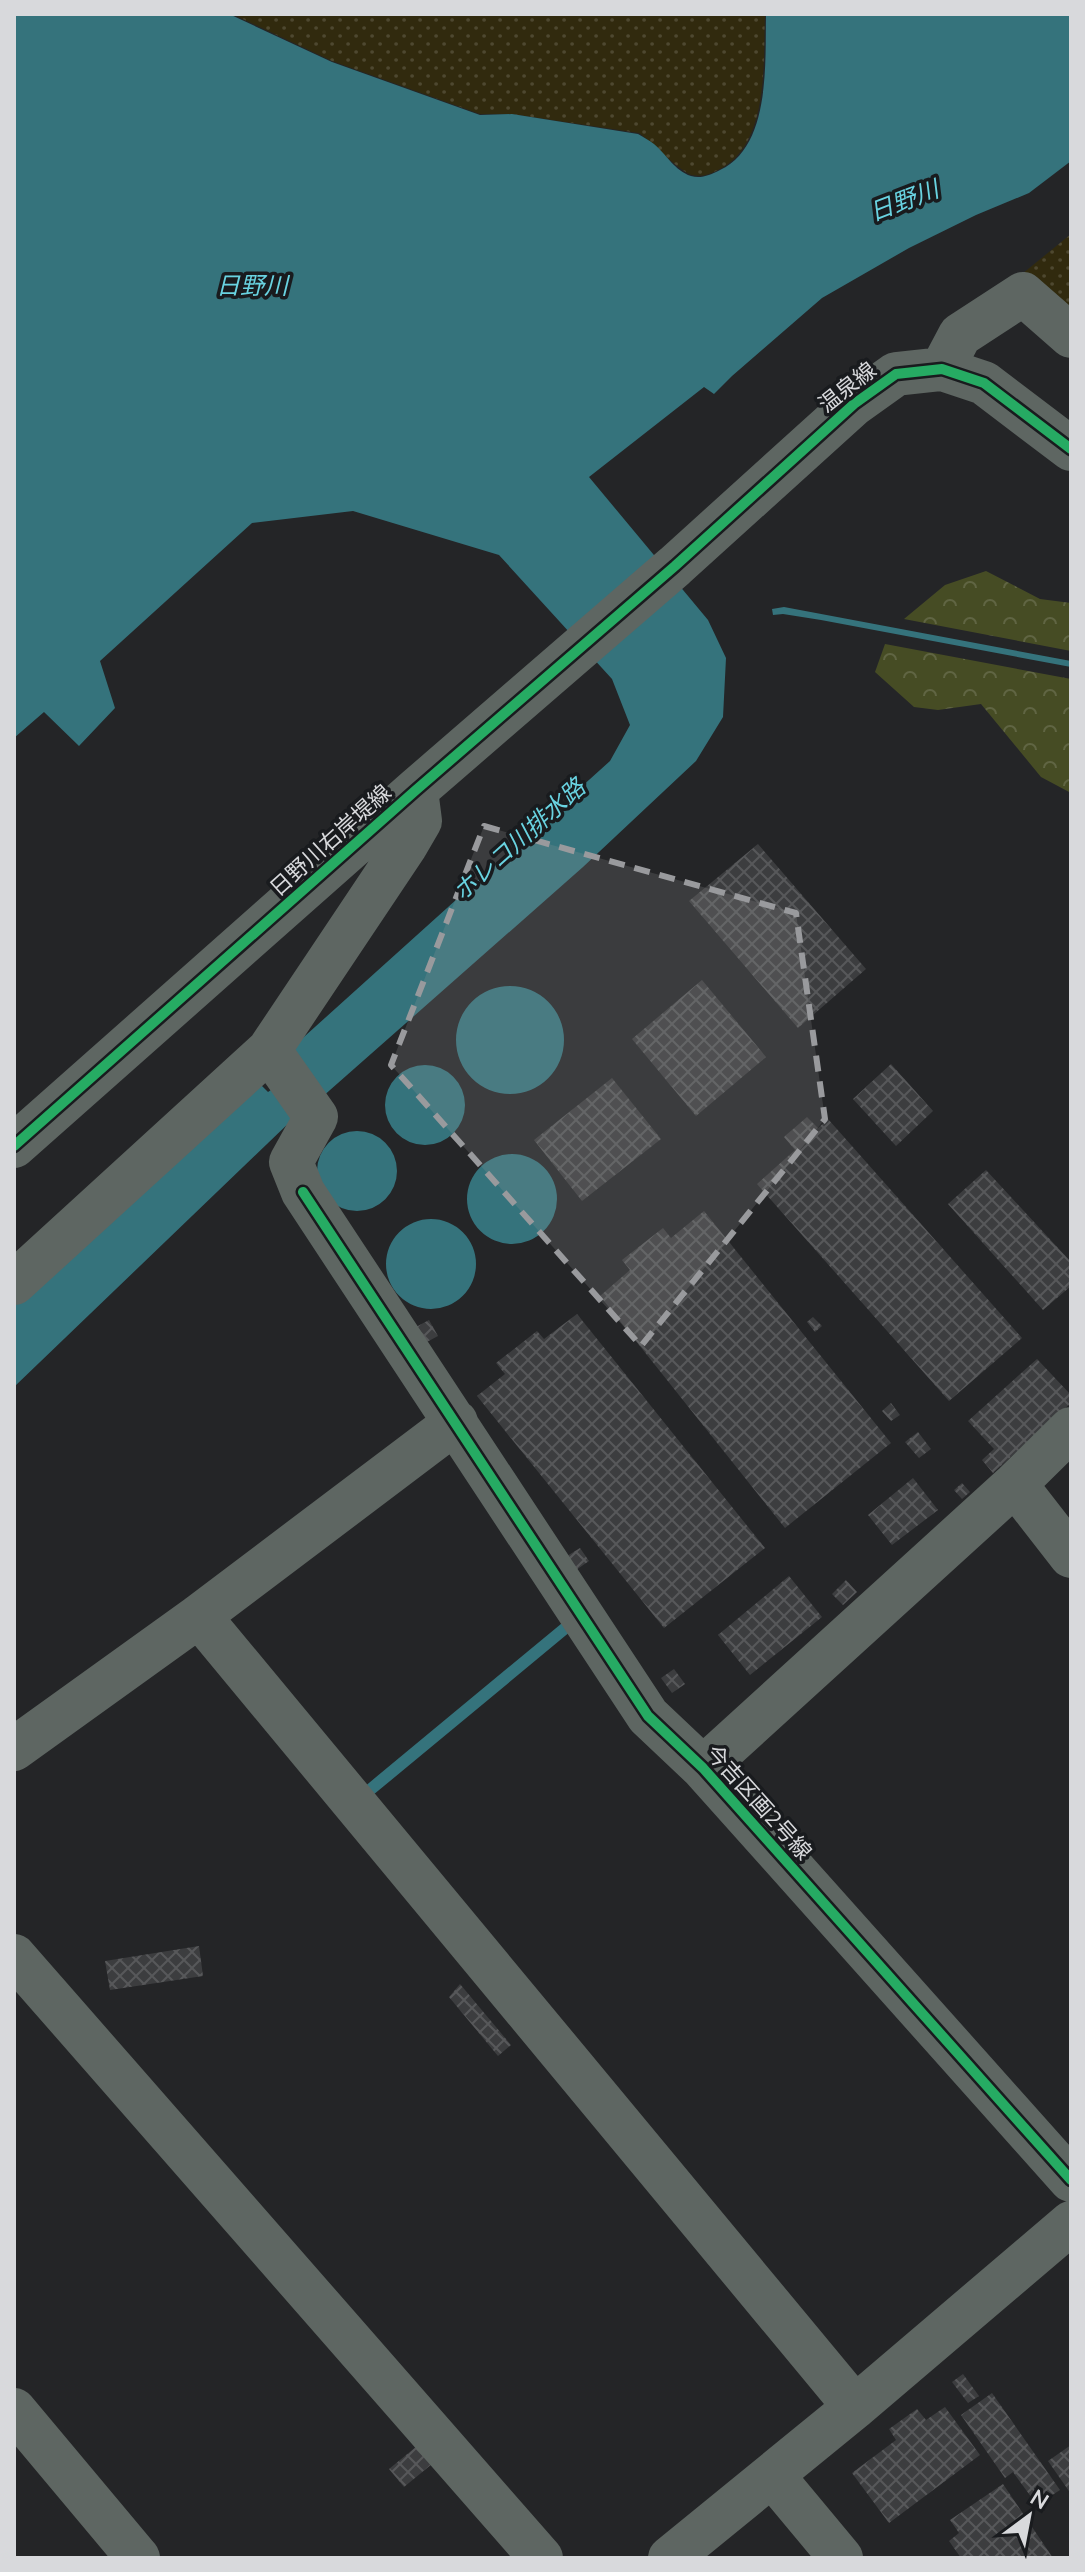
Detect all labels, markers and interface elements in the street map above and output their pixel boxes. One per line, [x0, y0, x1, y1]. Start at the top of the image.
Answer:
water label: 日野川 [865, 172, 946, 229]
water label: 日野川 [216, 270, 291, 302]
street label: 温泉線 [812, 356, 883, 420]
water label: ホレコ川排水路 [446, 771, 594, 908]
street label: 日野川右岸堤線 [263, 778, 398, 903]
street label: 今吉区画2号線 [699, 1739, 818, 1867]
north arrow [989, 2476, 1069, 2556]
text: N [1024, 2483, 1054, 2517]

